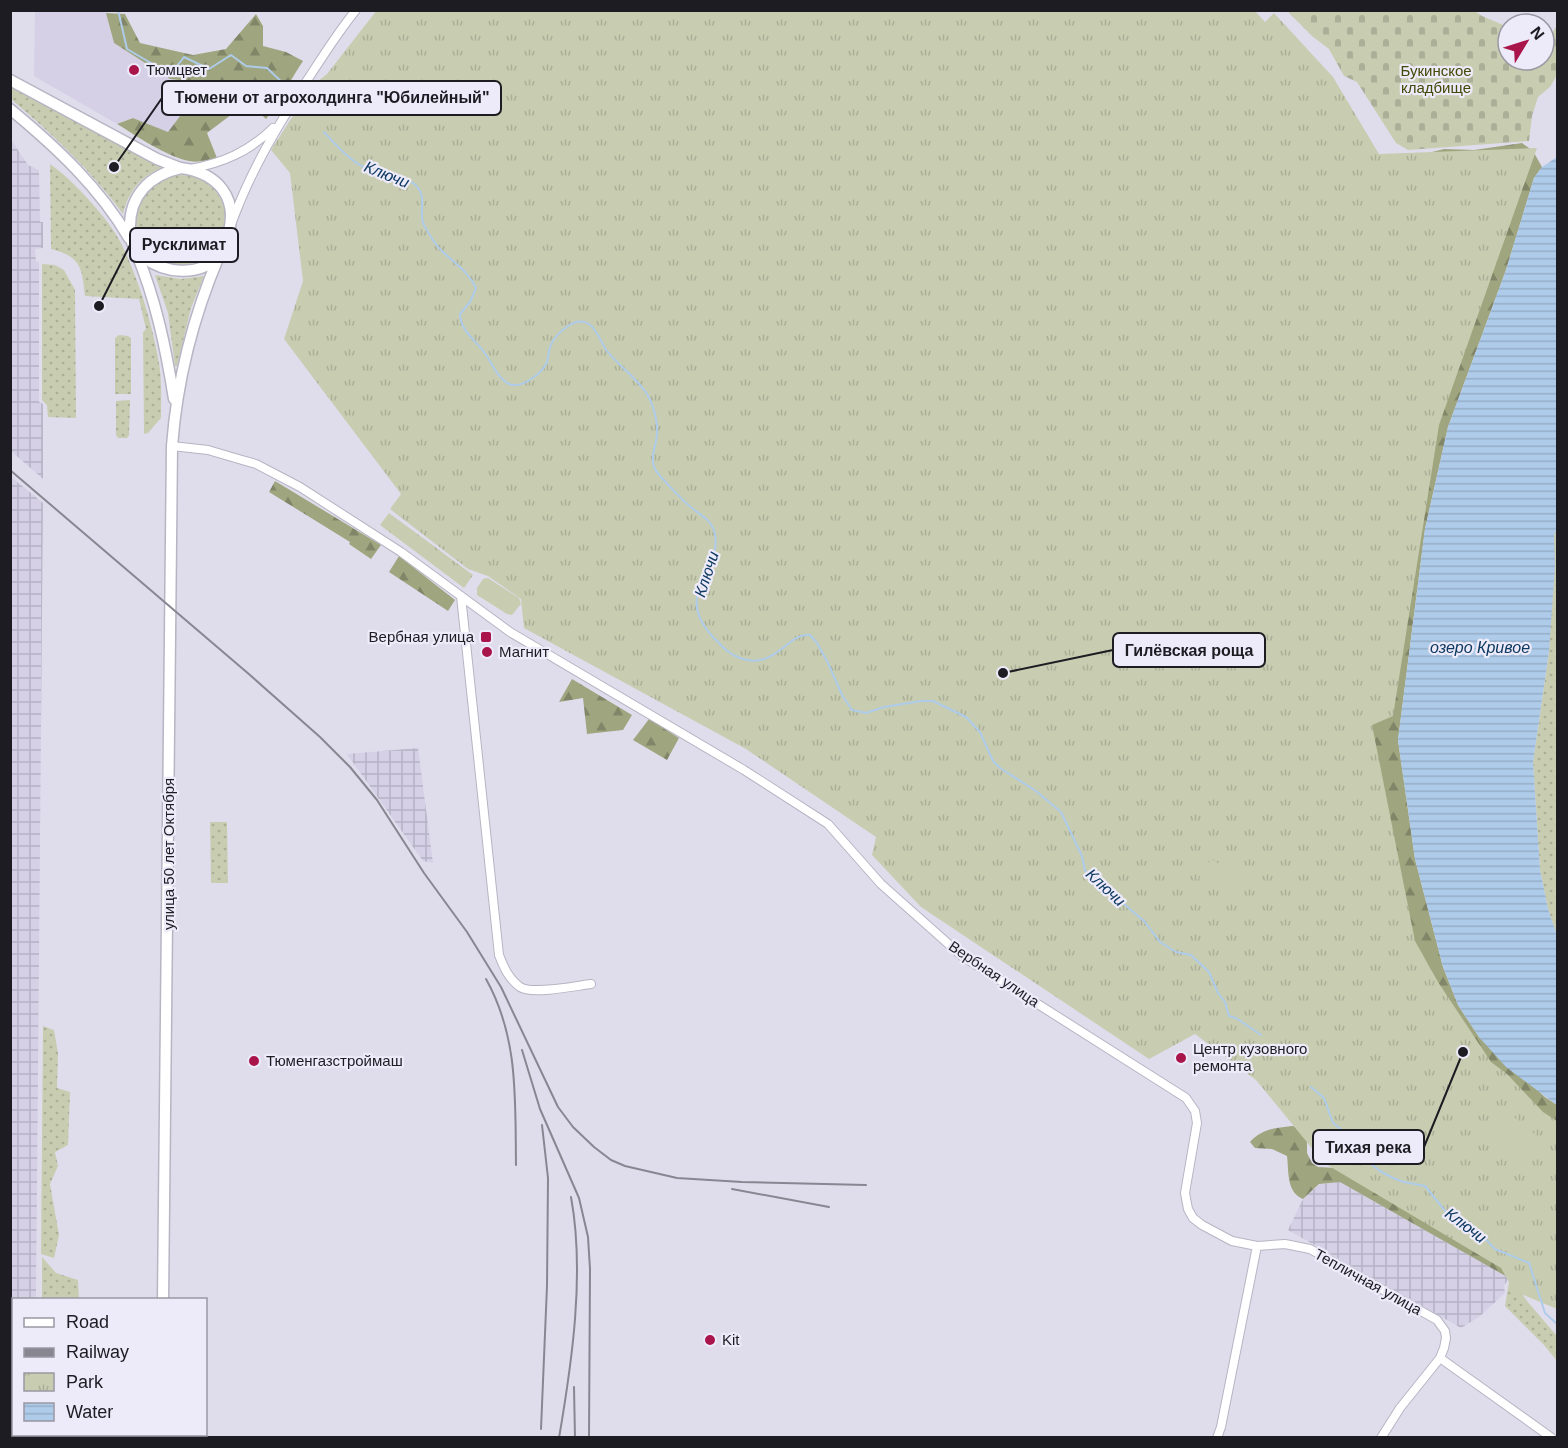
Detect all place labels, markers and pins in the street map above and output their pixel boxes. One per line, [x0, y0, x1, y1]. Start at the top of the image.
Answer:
place label: Тюмцвет [146, 61, 207, 78]
marker: Тюмцвет [127, 63, 141, 77]
callout: Тюмени от агрохолдинга "Юбилейный" [162, 81, 501, 115]
callout: Русклимат [130, 228, 238, 262]
place label: Вербная улица [369, 628, 475, 645]
marker: Вербная улица [479, 630, 493, 644]
callout: Гилёвская роща [1113, 633, 1265, 667]
place label: Магнит [499, 643, 549, 660]
marker: Магнит [480, 645, 494, 659]
place label: Центр кузовного ремонта [1193, 1040, 1307, 1074]
marker: Центр кузовного ремонта [1174, 1051, 1188, 1065]
place label: Тюменгазстроймаш [266, 1052, 403, 1069]
marker: Тюменгазстроймаш [247, 1054, 261, 1068]
callout: Тихая река [1313, 1130, 1424, 1164]
place label: Kit [722, 1331, 740, 1348]
marker: Kit [703, 1333, 717, 1347]

